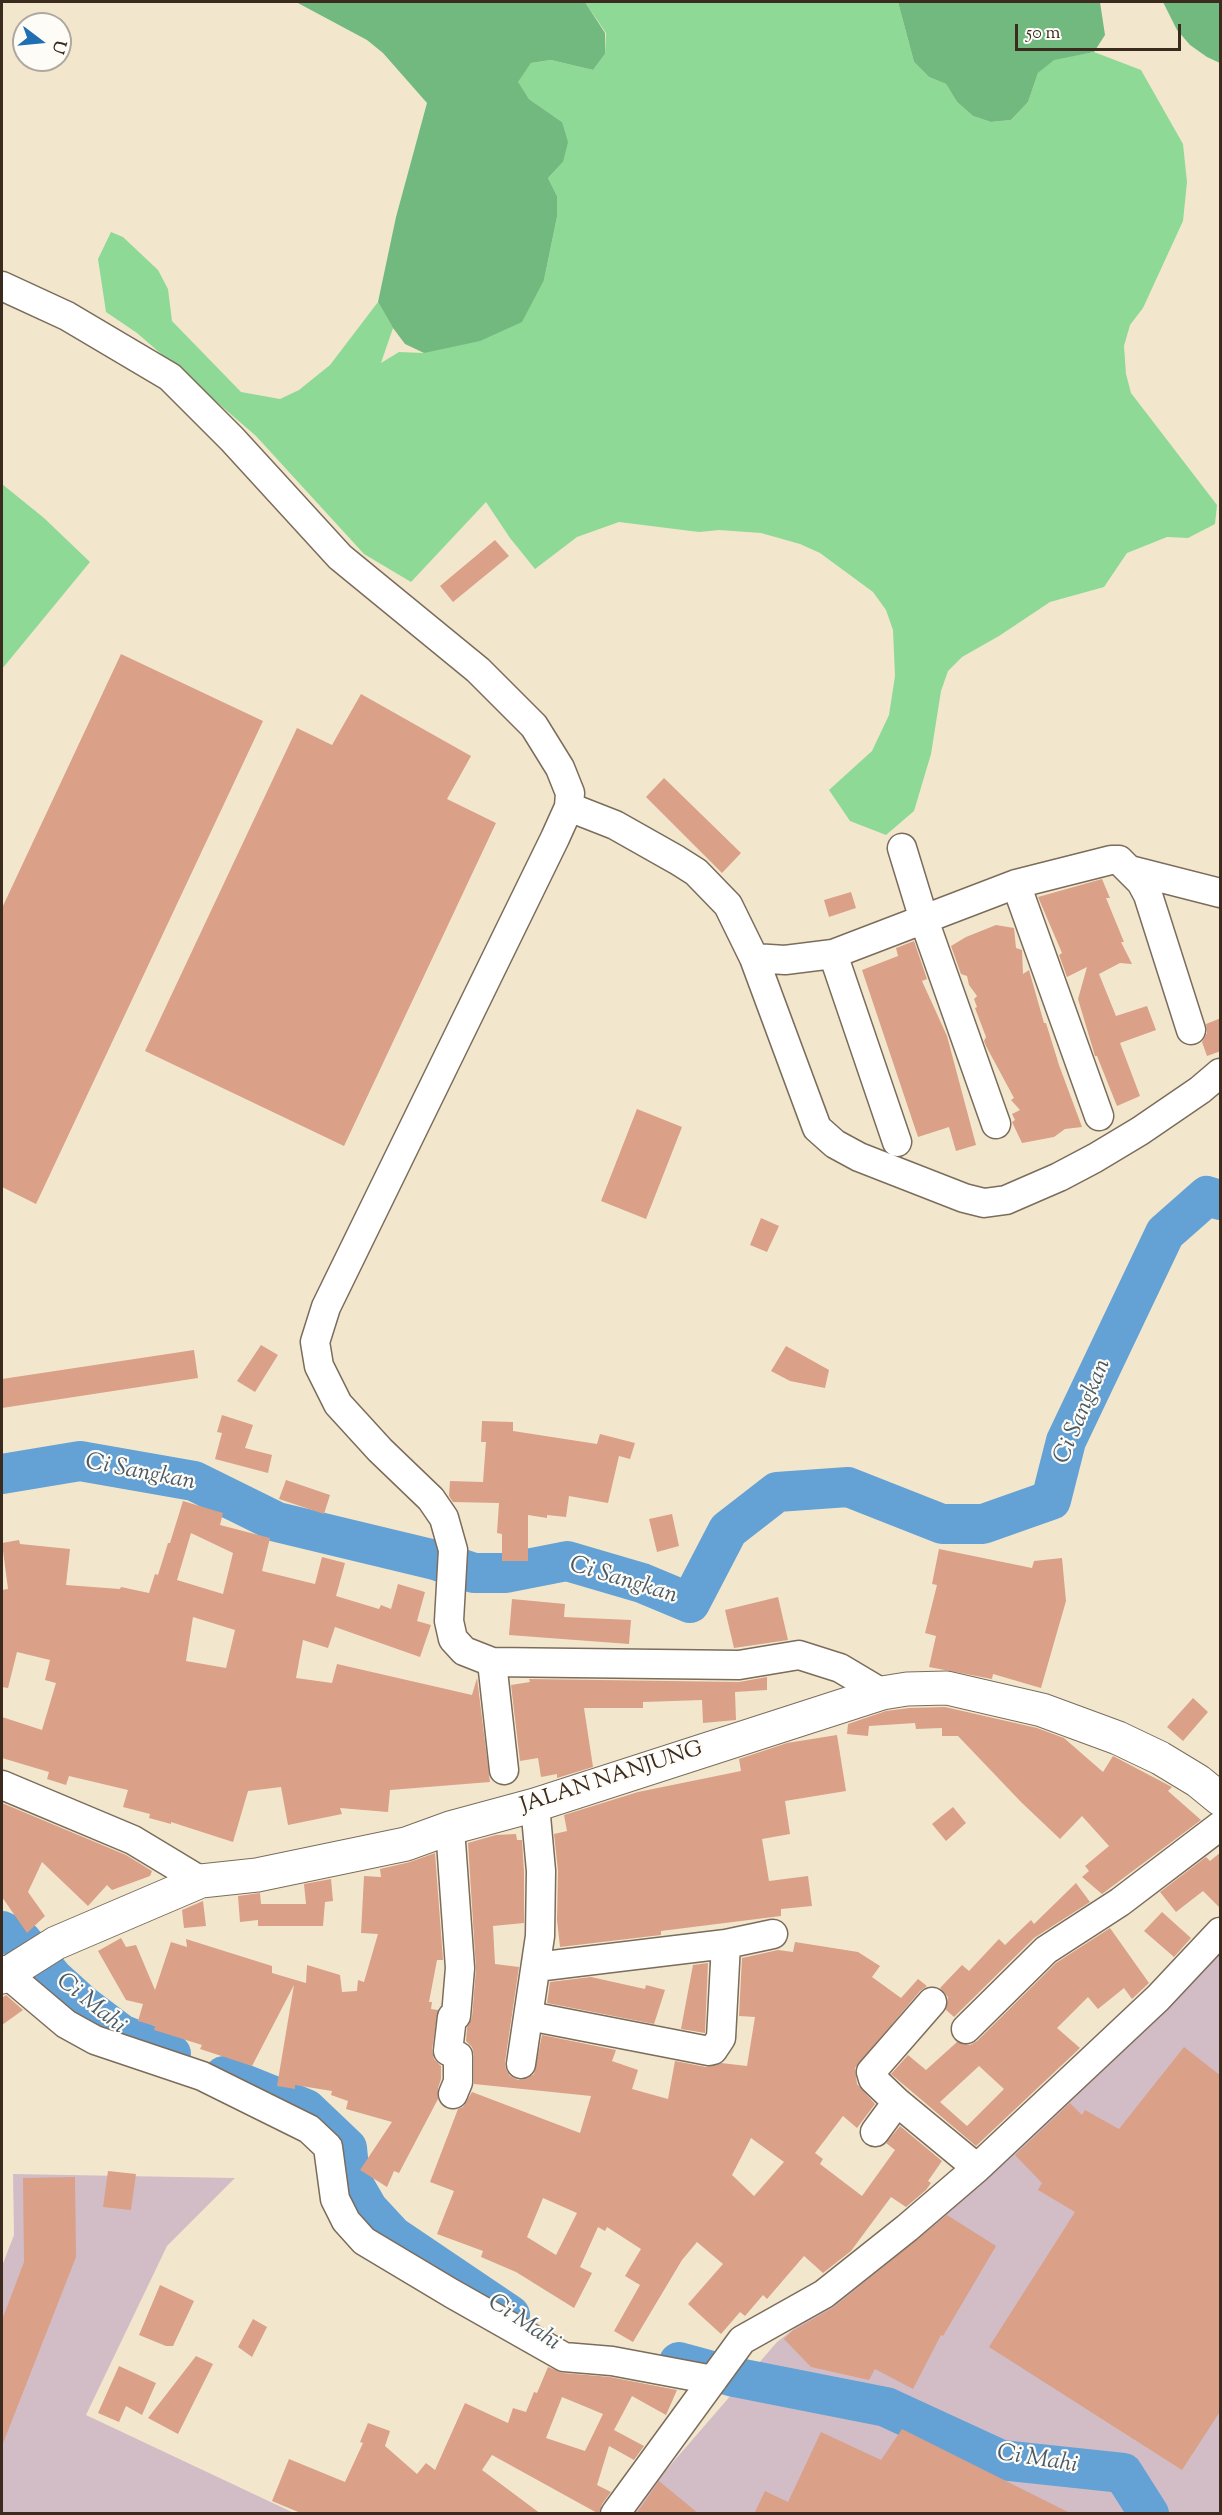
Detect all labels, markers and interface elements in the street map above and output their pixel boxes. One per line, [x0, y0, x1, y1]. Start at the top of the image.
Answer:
north arrow [12, 12, 72, 72]
scale bar [1018, 12, 1184, 50]
text: 50 m [1026, 21, 1060, 47]
text: U [45, 37, 71, 56]
water label: Ci Sangkan [1049, 1355, 1119, 1469]
water label: Ci Sangkan [83, 1449, 197, 1499]
water label: Ci Sangkan [566, 1552, 680, 1612]
street label: JALAN NANJUNG [518, 1737, 706, 1821]
water label: Ci Mahi [49, 1968, 131, 2042]
water label: Ci Mahi [481, 2289, 565, 2359]
water label: Ci Mahi [995, 2440, 1079, 2482]

